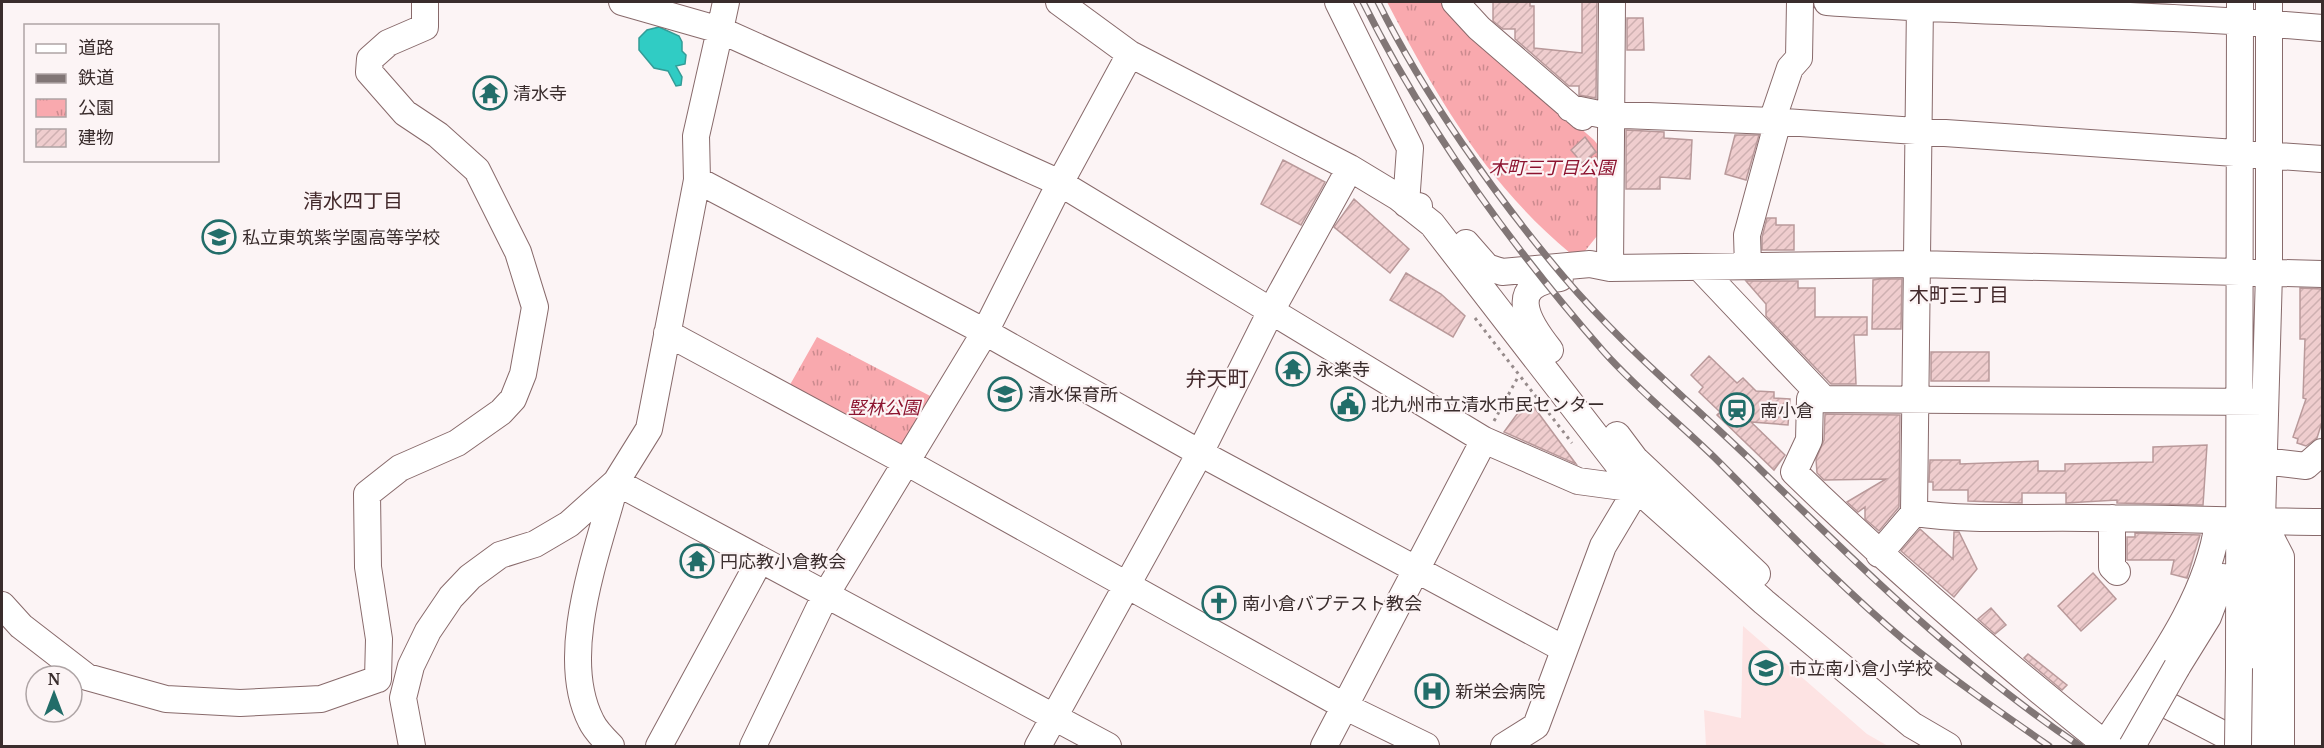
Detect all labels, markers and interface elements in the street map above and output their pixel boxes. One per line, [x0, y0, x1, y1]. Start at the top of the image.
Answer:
legend [24, 24, 219, 162]
text: 道路 [78, 35, 114, 59]
text: 鉄道 [78, 65, 114, 89]
temple icon: 清水寺 [472, 75, 508, 111]
place label: 清水寺 [513, 81, 567, 105]
text: 公園 [78, 95, 114, 119]
text: 建物 [78, 125, 114, 149]
park label: 木町三丁目公園 [1489, 155, 1618, 179]
district label: 清水四丁目 [303, 187, 403, 214]
school or university icon: 私立東筑紫学園高等学校 [201, 219, 237, 255]
place label: 私立東筑紫学園高等学校 [242, 225, 440, 249]
district label: 木町三丁目 [1909, 281, 2009, 308]
temple icon: 永楽寺 [1275, 351, 1311, 387]
place label: 永楽寺 [1316, 357, 1370, 381]
district label: 弁天町 [1186, 364, 1249, 392]
school or university icon: 清水保育所 [987, 376, 1023, 412]
place label: 清水保育所 [1028, 382, 1118, 406]
public building icon: 北九州市立清水市民センター [1330, 386, 1366, 422]
place label: 北九州市立清水市民センター [1371, 392, 1605, 416]
station icon: 南小倉 [1719, 392, 1755, 428]
park label: 竪林公園 [848, 395, 923, 419]
place label: 南小倉 [1760, 398, 1814, 422]
temple icon: 円応教小倉教会 [679, 543, 715, 579]
place label: 円応教小倉教会 [720, 549, 846, 573]
church icon: 南小倉バプテスト教会 [1201, 585, 1237, 621]
place label: 南小倉バプテスト教会 [1242, 591, 1422, 615]
school or university icon: 市立南小倉小学校 [1748, 650, 1784, 686]
place label: 市立南小倉小学校 [1789, 656, 1933, 680]
north arrow [24, 664, 84, 724]
text: N [48, 668, 61, 690]
hospital icon: 新栄会病院 [1414, 673, 1450, 709]
place label: 新栄会病院 [1455, 679, 1545, 703]

